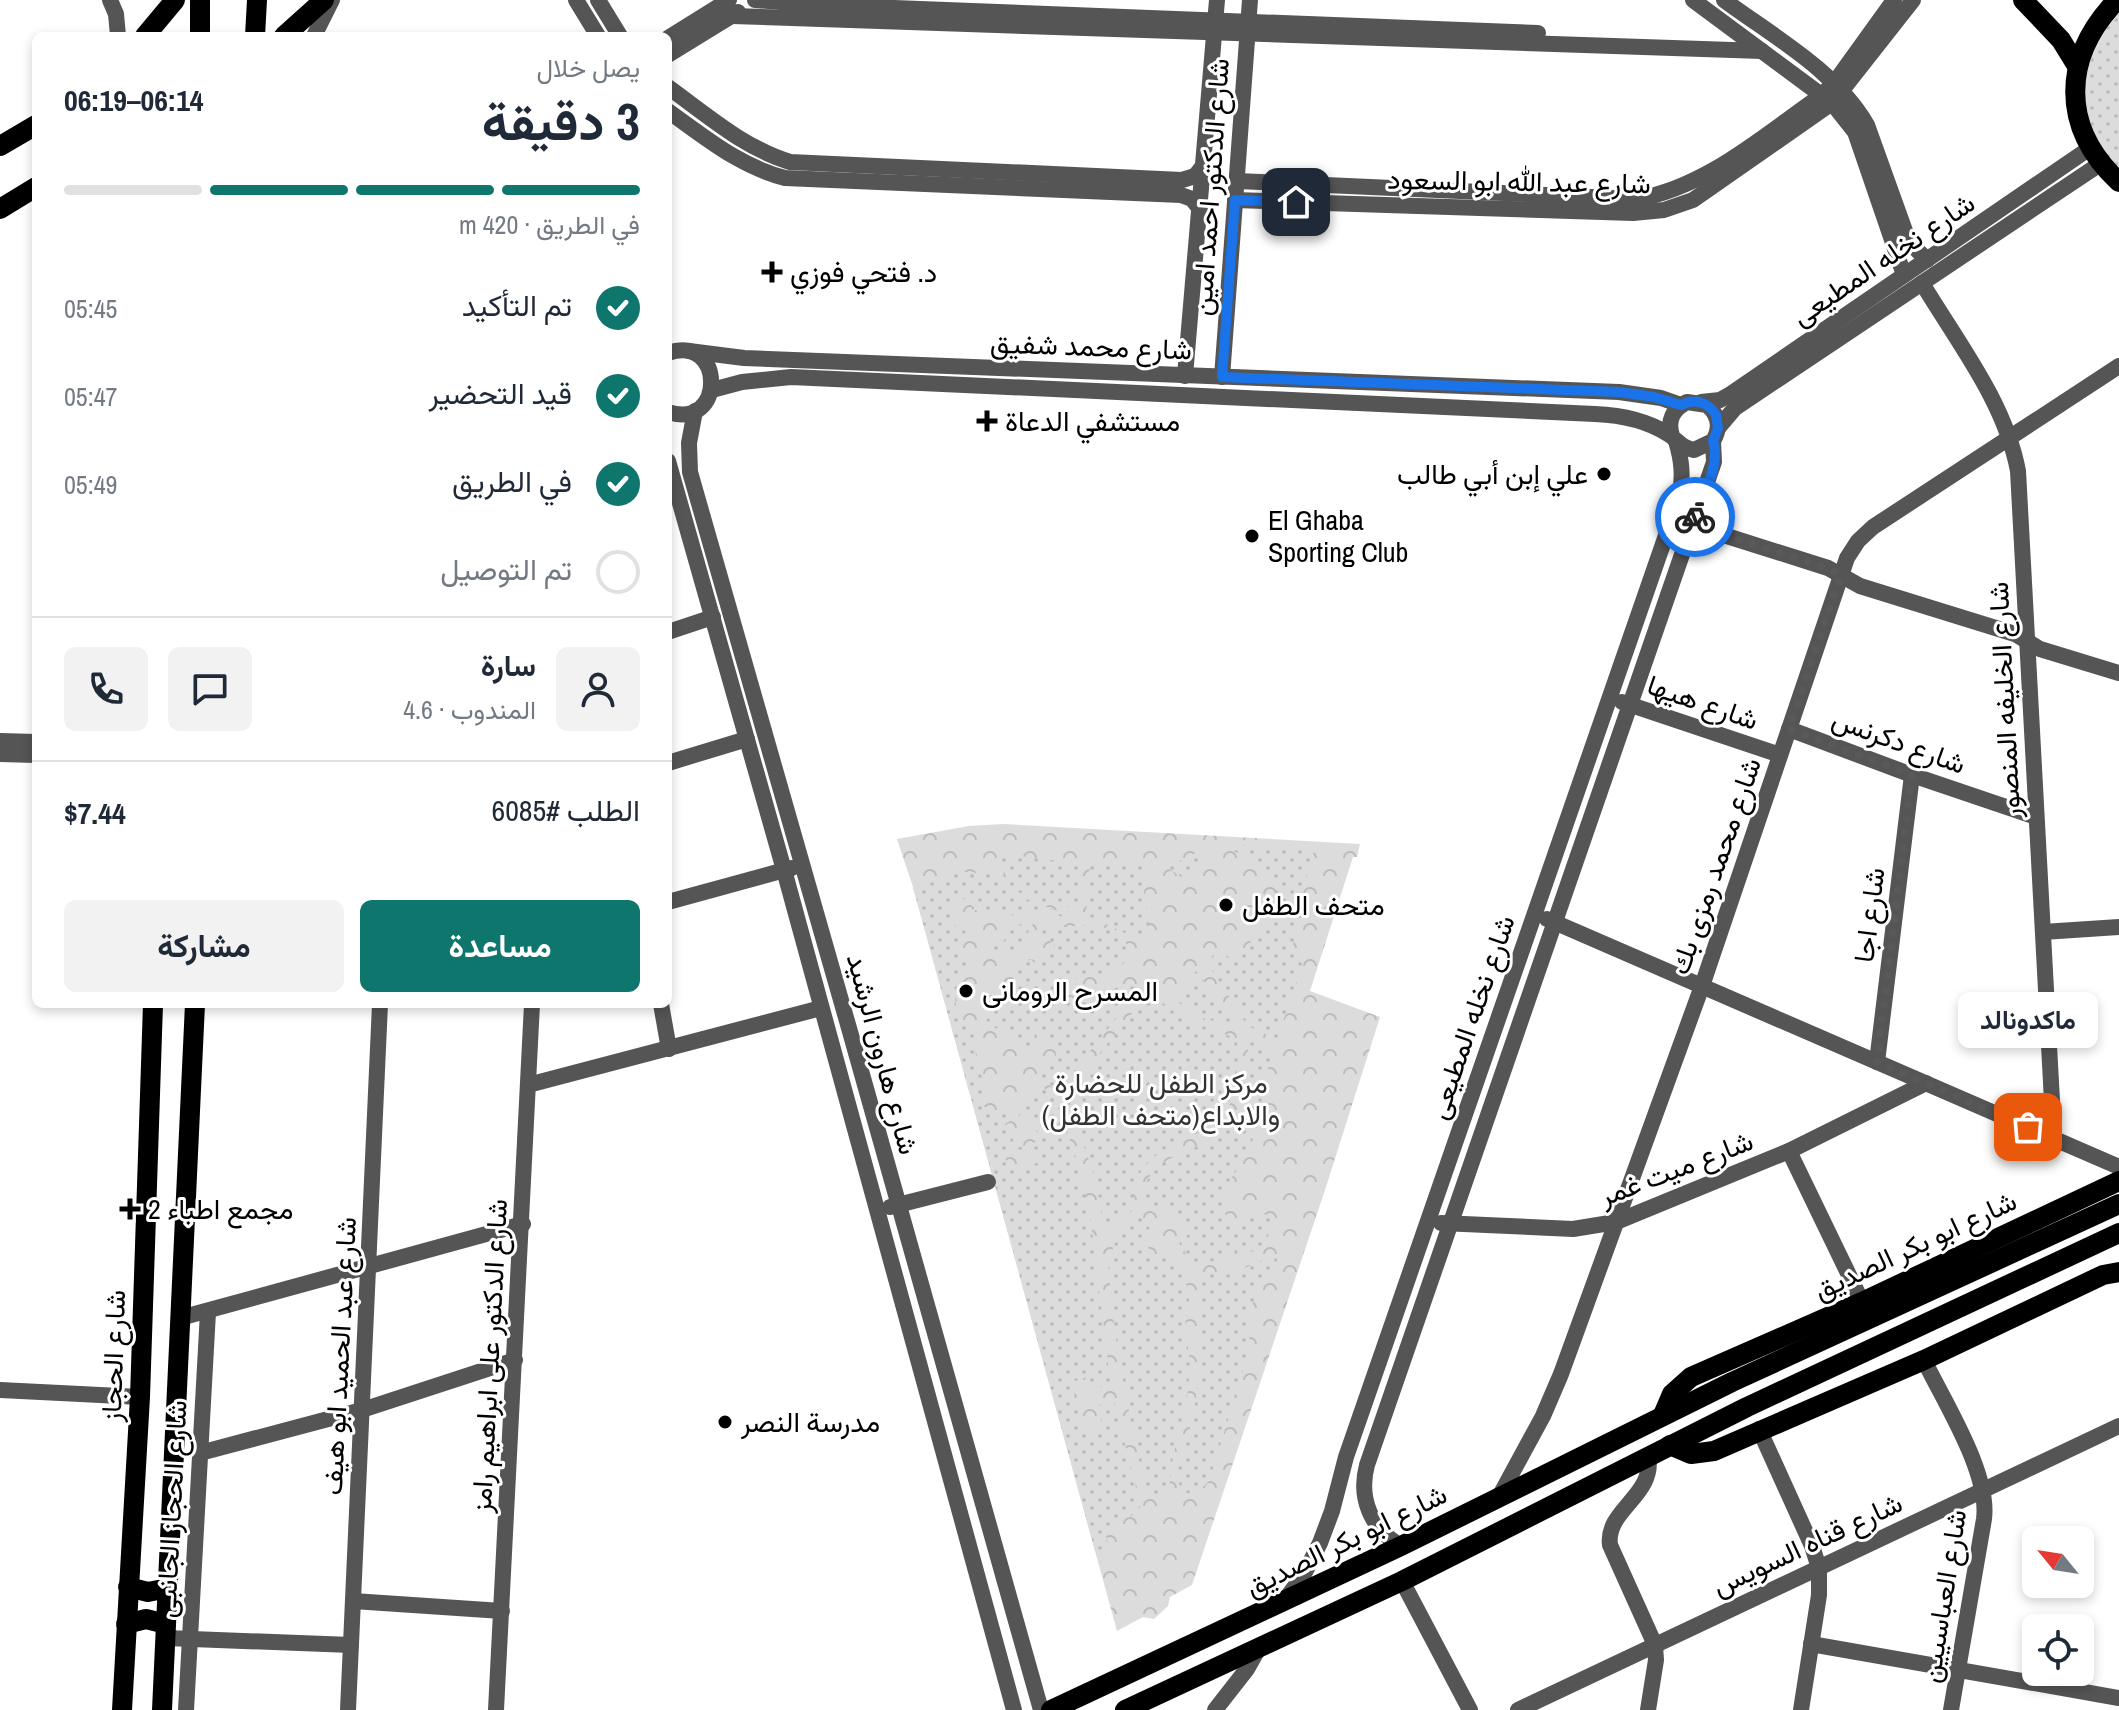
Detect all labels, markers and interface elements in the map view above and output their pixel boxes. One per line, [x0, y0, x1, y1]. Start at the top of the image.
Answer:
text: يصل خلال [536, 50, 640, 85]
street label: شارع الدكتور احمد امين [1182, 57, 1238, 317]
text: 06:14–06:19 [64, 80, 204, 120]
text: 3 دقيقة [482, 86, 640, 156]
street label: شارع عبد الله ابو السعود [1387, 160, 1651, 202]
pin [1262, 168, 1330, 236]
icon: home [1274, 180, 1318, 224]
street label: شارع نخله المطيعى [1784, 184, 1982, 334]
text: في الطريق · 420 m [459, 207, 640, 242]
place label: د. فتحي فوزي [790, 253, 937, 295]
marker: د. فتحي فوزي [761, 261, 783, 283]
text: تم التأكيد [462, 285, 572, 325]
icon: check [596, 286, 640, 330]
text: 05:45 [64, 291, 117, 326]
street label: شارع محمد شفيق [989, 323, 1193, 369]
text: قيد التحضير [429, 373, 572, 413]
icon: check [596, 374, 640, 418]
text: 05:47 [64, 379, 117, 414]
place label: مستشفي الدعاة [1005, 402, 1180, 444]
marker: مستشفي الدعاة [976, 410, 998, 432]
place label: علي إبن أبي طالب [1397, 455, 1588, 497]
text: في الطريق [452, 461, 572, 501]
icon: check [596, 462, 640, 506]
marker: علي إبن أبي طالب [1595, 465, 1613, 483]
text: 05:49 [64, 467, 117, 502]
courier [1655, 477, 1735, 557]
icon: bike [1673, 495, 1717, 539]
place label: El Ghaba Sporting Club [1268, 501, 1408, 571]
marker: El Ghaba Sporting Club [1243, 527, 1261, 545]
text: تم التوصيل [440, 549, 572, 589]
street label: شارع الخليفه المنصور [1979, 581, 2029, 820]
text: سارة [481, 645, 536, 685]
button: phone [64, 647, 148, 731]
button: chat [168, 647, 252, 731]
button: person [556, 647, 640, 731]
street label: شارع هيها [1642, 665, 1764, 739]
text: المندوب · 4.6 [403, 692, 536, 727]
street label: شارع دكرنس [1827, 699, 1971, 783]
street label: شارع محمد رمزى بك [1660, 752, 1770, 980]
text: الطلب #6085 [491, 790, 640, 830]
text: $7.44 [64, 793, 126, 833]
street label: شارع اجا [1844, 865, 1894, 965]
place label: متحف الطفل [1242, 886, 1385, 924]
marker: متحف الطفل [1217, 896, 1235, 914]
button: مشاركة [64, 900, 344, 992]
button: مساعدة [360, 900, 640, 992]
street label: شارع نخله المطيعى [1418, 910, 1524, 1124]
street label: شارع هارون الرشيد [838, 949, 928, 1159]
place label: المسرح الرومانى [982, 972, 1158, 1010]
marker: المسرح الرومانى [957, 982, 975, 1000]
callout: ماكدونالد [1958, 991, 2098, 1047]
text: ماكدونالد [1980, 1002, 2076, 1037]
park label: مركز الطفل للحضارة والابداع(متحف الطفل) [1042, 1064, 1280, 1134]
pin [1994, 1093, 2062, 1161]
icon: bag [2006, 1105, 2050, 1149]
street label: شارع ميت غمر [1593, 1121, 1758, 1215]
street label: شارع ابو بكر الصديق [1807, 1181, 2023, 1309]
place label: مجمع اطباء 2 [148, 1190, 294, 1229]
marker: مجمع اطباء 2 [119, 1198, 141, 1220]
street label: شارع الدكتور على ابراهيم رامز [462, 1198, 516, 1515]
street label: شارع عبد الحميد ابو هيف [313, 1216, 365, 1496]
street label: شارع الحجاز [92, 1289, 134, 1424]
street label: شارع الحجاز الجانبى [146, 1399, 196, 1619]
place label: مدرسة النصر [740, 1403, 880, 1441]
marker: مدرسة النصر [716, 1413, 734, 1431]
street label: شارع ابو بكر الصديق [1239, 1475, 1453, 1605]
street label: شارع قناه السويس [1706, 1483, 1908, 1605]
street label: شارع العباسيين [1911, 1507, 1975, 1685]
north arrow [2022, 1526, 2094, 1598]
map controls [2022, 1526, 2094, 1686]
button: locate [2022, 1614, 2094, 1686]

